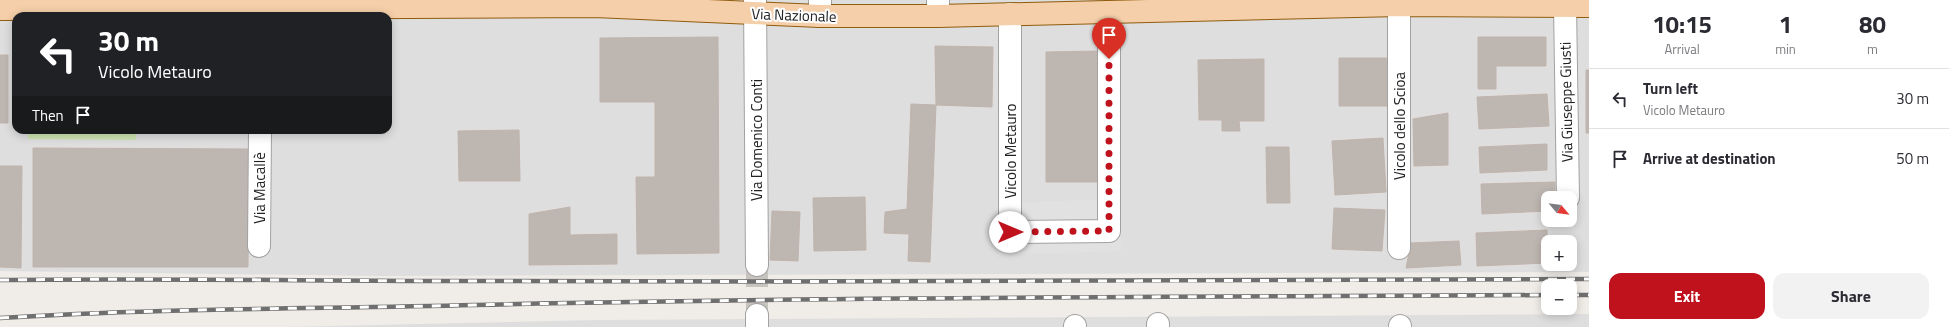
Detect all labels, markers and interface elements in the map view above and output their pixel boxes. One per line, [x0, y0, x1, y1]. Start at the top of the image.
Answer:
street label: Via Nazionale [751, 2, 837, 28]
text: 10:15 [1652, 6, 1712, 42]
text: 1 [1779, 6, 1792, 42]
text: 80 [1859, 6, 1886, 42]
pin [1092, 18, 1126, 59]
text: 30 m [98, 19, 159, 62]
icon: arrive [1098, 24, 1120, 46]
icon: left [32, 28, 84, 80]
text: Arrival [1664, 39, 1700, 59]
text: min [1775, 39, 1796, 59]
text: m [1867, 39, 1878, 59]
street label: Via Giuseppe Giusti [1553, 42, 1579, 162]
text: Vicolo Metauro [98, 58, 212, 85]
street label: Vicolo dello Scioa [1388, 71, 1411, 180]
text: Turn left [1643, 77, 1698, 100]
street label: Via Domenico Conti [745, 79, 768, 201]
text: 30 m [1896, 87, 1929, 110]
icon: left [1609, 88, 1631, 110]
text: Vicolo Metauro [1643, 100, 1725, 120]
text: Then [32, 104, 64, 127]
icon: arrive [72, 104, 94, 126]
street label: Vicolo Metauro [999, 104, 1022, 198]
text: Arrive at destination [1643, 147, 1776, 170]
text: 50 m [1896, 147, 1929, 170]
icon: arrive [1609, 148, 1631, 170]
street label: Via Macallè [248, 152, 271, 224]
north arrow [1541, 191, 1577, 227]
map controls [1541, 191, 1577, 315]
position arrow [989, 211, 1031, 253]
button: + [1541, 235, 1577, 271]
button: Exit [1609, 273, 1765, 319]
button: Share [1773, 273, 1929, 319]
button: − [1541, 279, 1577, 315]

